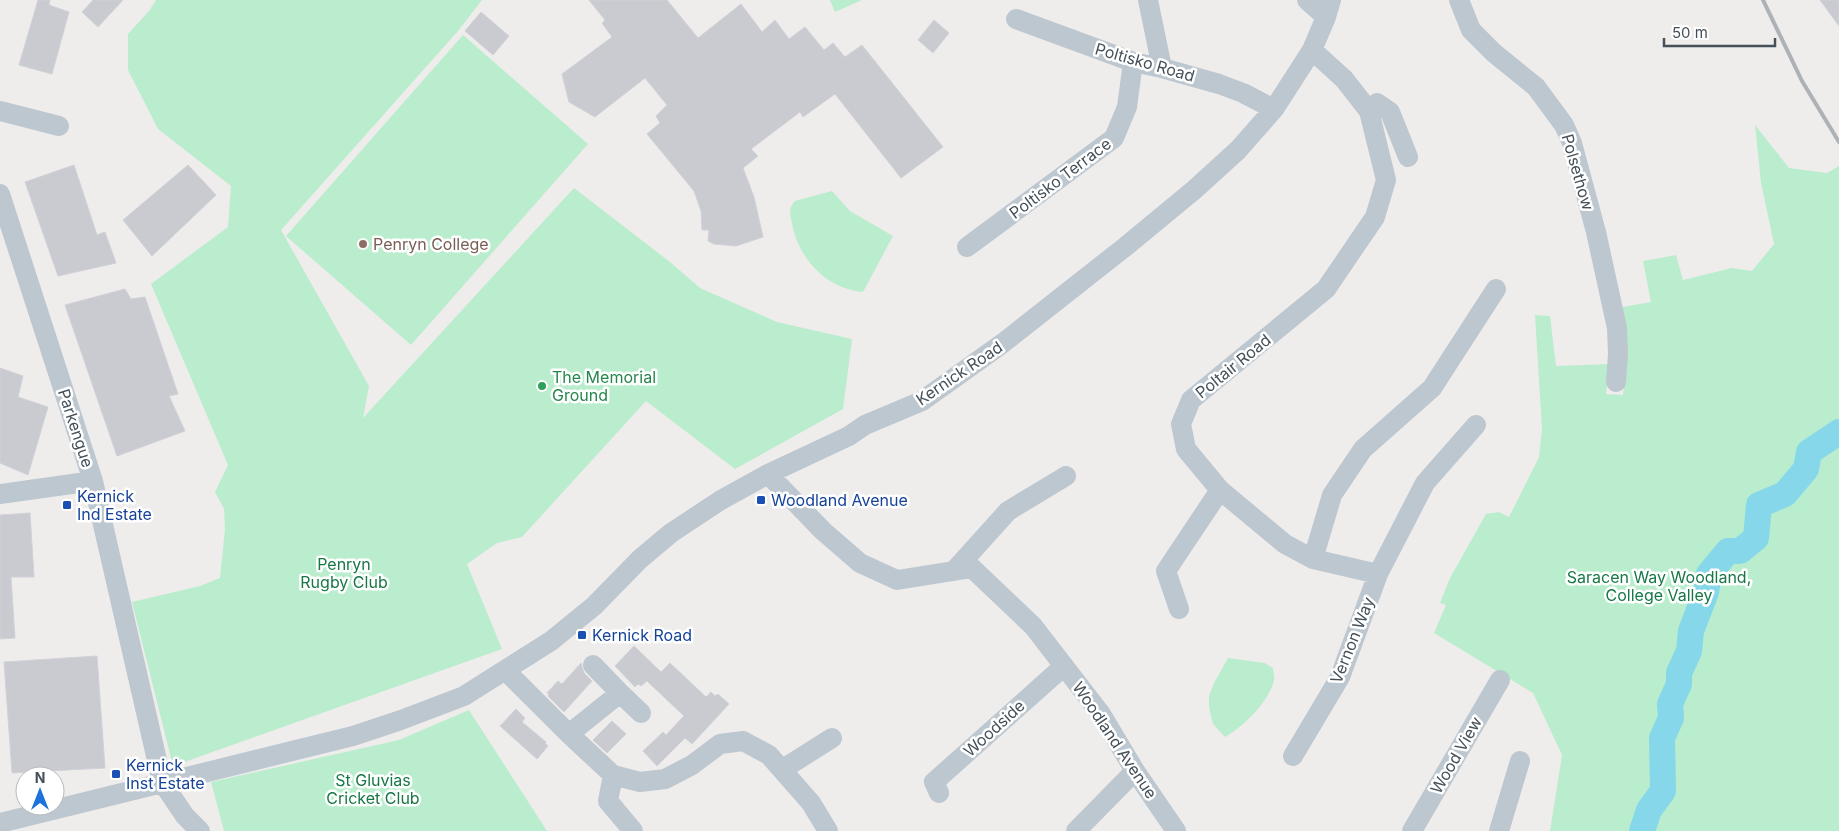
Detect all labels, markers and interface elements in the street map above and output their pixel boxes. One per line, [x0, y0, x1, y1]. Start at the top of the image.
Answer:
scale bar [1664, 15, 1775, 47]
text: 50 m [1672, 23, 1708, 42]
street label: Poltisko Road [1093, 38, 1197, 86]
street label: Polsethow [1558, 132, 1598, 212]
street label: Poltisko Terrace [1005, 133, 1115, 223]
place label: Penryn College [373, 234, 489, 254]
marker: Penryn College [357, 238, 369, 250]
street label: Poltair Road [1191, 330, 1275, 402]
street label: Kernick Road [912, 337, 1006, 409]
place label: The Memorial Ground [552, 367, 656, 405]
marker: The Memorial Ground [536, 380, 548, 392]
street label: Parkengue [54, 386, 98, 470]
place label: Kernick Ind Estate [77, 486, 152, 524]
place label: Woodland Avenue [771, 490, 908, 510]
marker: Woodland Avenue [755, 494, 767, 506]
marker: Kernick Ind Estate [61, 499, 73, 511]
park label: Penryn Rugby Club [300, 554, 388, 592]
park label: Saracen Way Woodland, College Valley [1567, 567, 1751, 605]
street label: Vernon Way [1326, 594, 1378, 686]
place label: Kernick Road [592, 625, 692, 645]
marker: Kernick Road [576, 629, 588, 641]
street label: Woodland Avenue [1068, 678, 1162, 802]
street label: Woodside [959, 695, 1029, 761]
street label: Wood View [1426, 713, 1486, 797]
place label: Kernick Inst Estate [126, 755, 205, 793]
north arrow [15, 766, 65, 816]
marker: Kernick Inst Estate [110, 768, 122, 780]
text: N [35, 769, 45, 786]
park label: St Gluvias Cricket Club [326, 770, 420, 808]

